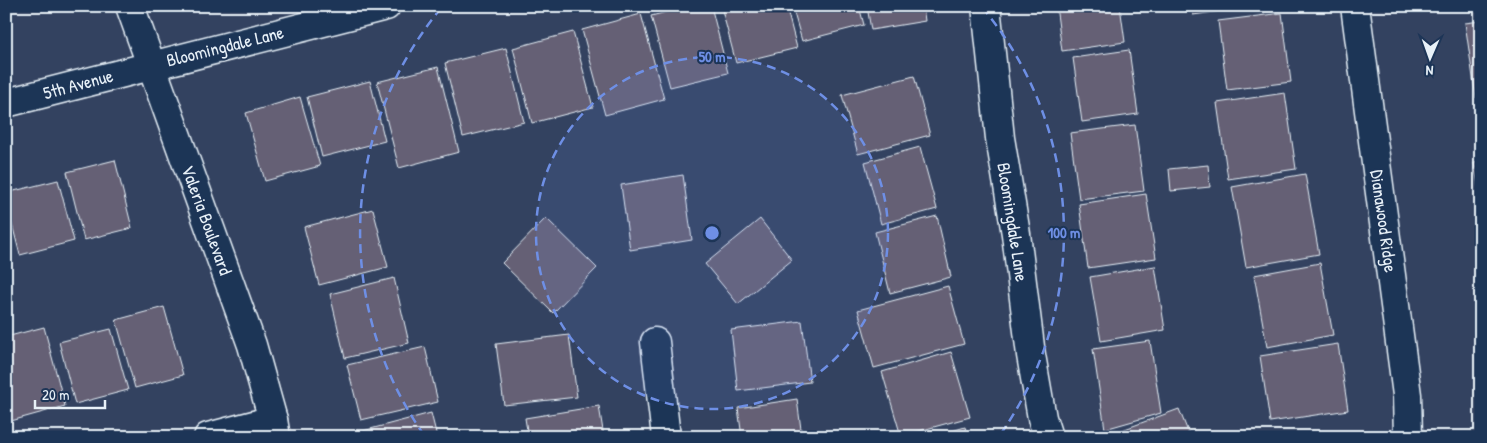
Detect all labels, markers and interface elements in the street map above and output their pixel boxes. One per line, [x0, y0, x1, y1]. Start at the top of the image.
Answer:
street label: Bloomingdale Lane [164, 19, 286, 73]
north arrow [1404, 32, 1454, 82]
text: 50 m [699, 46, 725, 67]
text: N [1425, 62, 1434, 81]
street label: 5th Avenue [40, 63, 116, 105]
street label: Bloomingdale Lane [991, 161, 1035, 283]
street label: Valeria Boulevard [176, 162, 238, 278]
street label: Dianawood Ridge [1364, 168, 1404, 274]
text: 100 m [1048, 222, 1080, 243]
centre of rings [703, 224, 721, 242]
scale bar [35, 378, 105, 410]
text: 20 m [42, 384, 69, 405]

